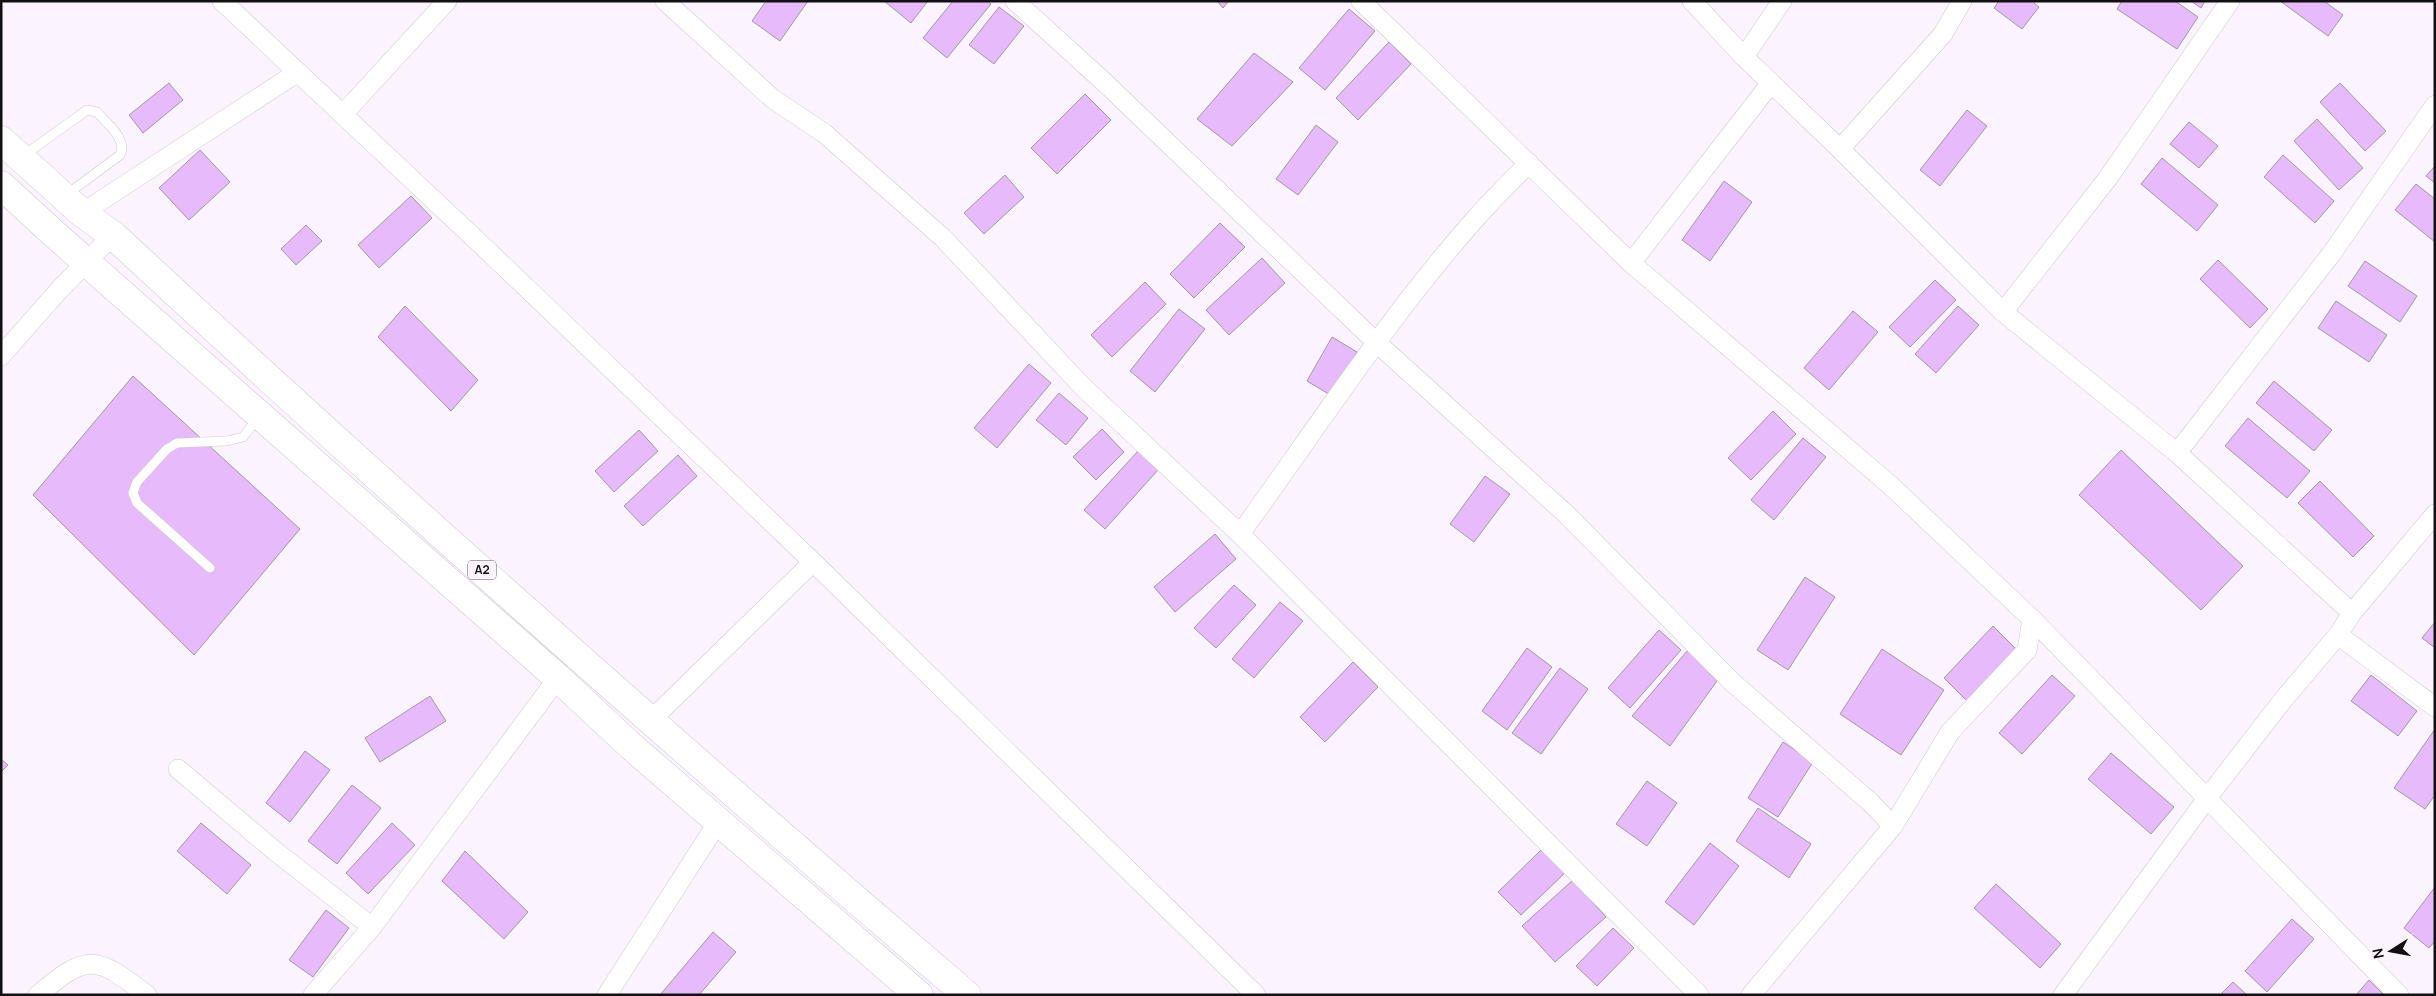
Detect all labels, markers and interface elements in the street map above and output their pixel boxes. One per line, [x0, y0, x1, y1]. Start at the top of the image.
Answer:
road number: A2 [468, 560, 496, 580]
north arrow [2366, 926, 2416, 976]
text: N [2367, 947, 2388, 960]

